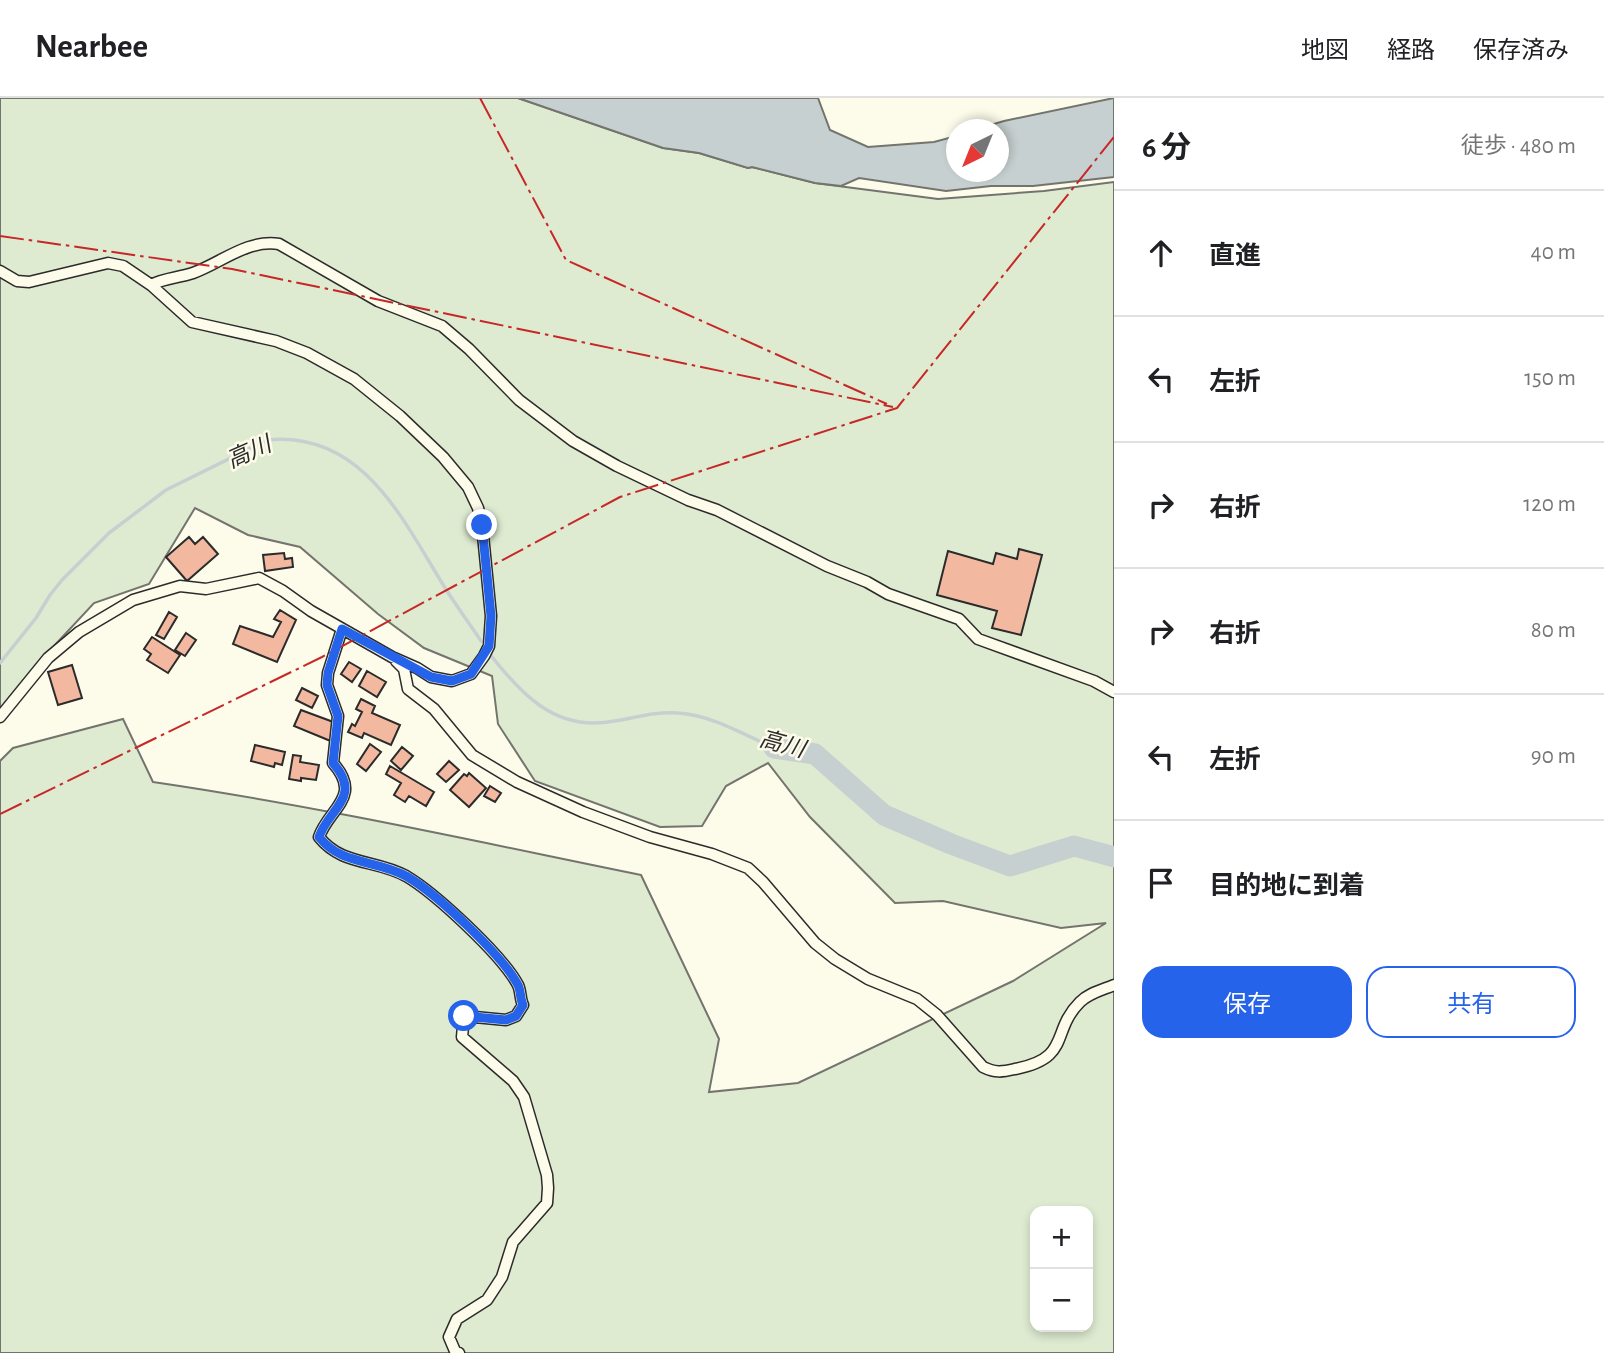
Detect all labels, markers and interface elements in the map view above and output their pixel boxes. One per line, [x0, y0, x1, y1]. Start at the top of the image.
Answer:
text: Nearbee [35, 31, 148, 64]
text: 地図 [1301, 39, 1349, 63]
text: 経路 [1387, 39, 1435, 63]
text: 保存済み [1473, 39, 1569, 63]
north arrow [946, 119, 1009, 182]
text: 6 分 [1142, 133, 1191, 163]
text: 徒歩 · 480 m [1461, 135, 1576, 158]
icon: ahead [1142, 234, 1180, 272]
text: 40 m [1531, 241, 1576, 264]
text: 直進 [1209, 243, 1261, 269]
icon: left [1142, 360, 1180, 398]
text: 150 m [1524, 367, 1576, 390]
text: 左折 [1209, 369, 1261, 395]
water label: 高川 [222, 430, 277, 473]
icon: right [1142, 486, 1180, 524]
text: 120 m [1523, 493, 1576, 516]
text: 右折 [1209, 495, 1261, 521]
route end [466, 509, 497, 540]
icon: right [1142, 612, 1180, 650]
text: 80 m [1531, 619, 1576, 642]
text: 右折 [1209, 621, 1261, 647]
water label: 高川 [757, 726, 811, 763]
icon: left [1142, 738, 1180, 776]
text: 90 m [1531, 745, 1576, 768]
text: 左折 [1209, 747, 1261, 773]
icon: arrive [1142, 864, 1180, 902]
text: 目的地に到着 [1209, 873, 1365, 899]
button: 保存 [1142, 966, 1352, 1038]
button: 共有 [1366, 966, 1576, 1038]
route start [448, 1000, 479, 1031]
map controls [1030, 1206, 1093, 1332]
button: + [1030, 1206, 1093, 1269]
button: − [1030, 1269, 1093, 1332]

